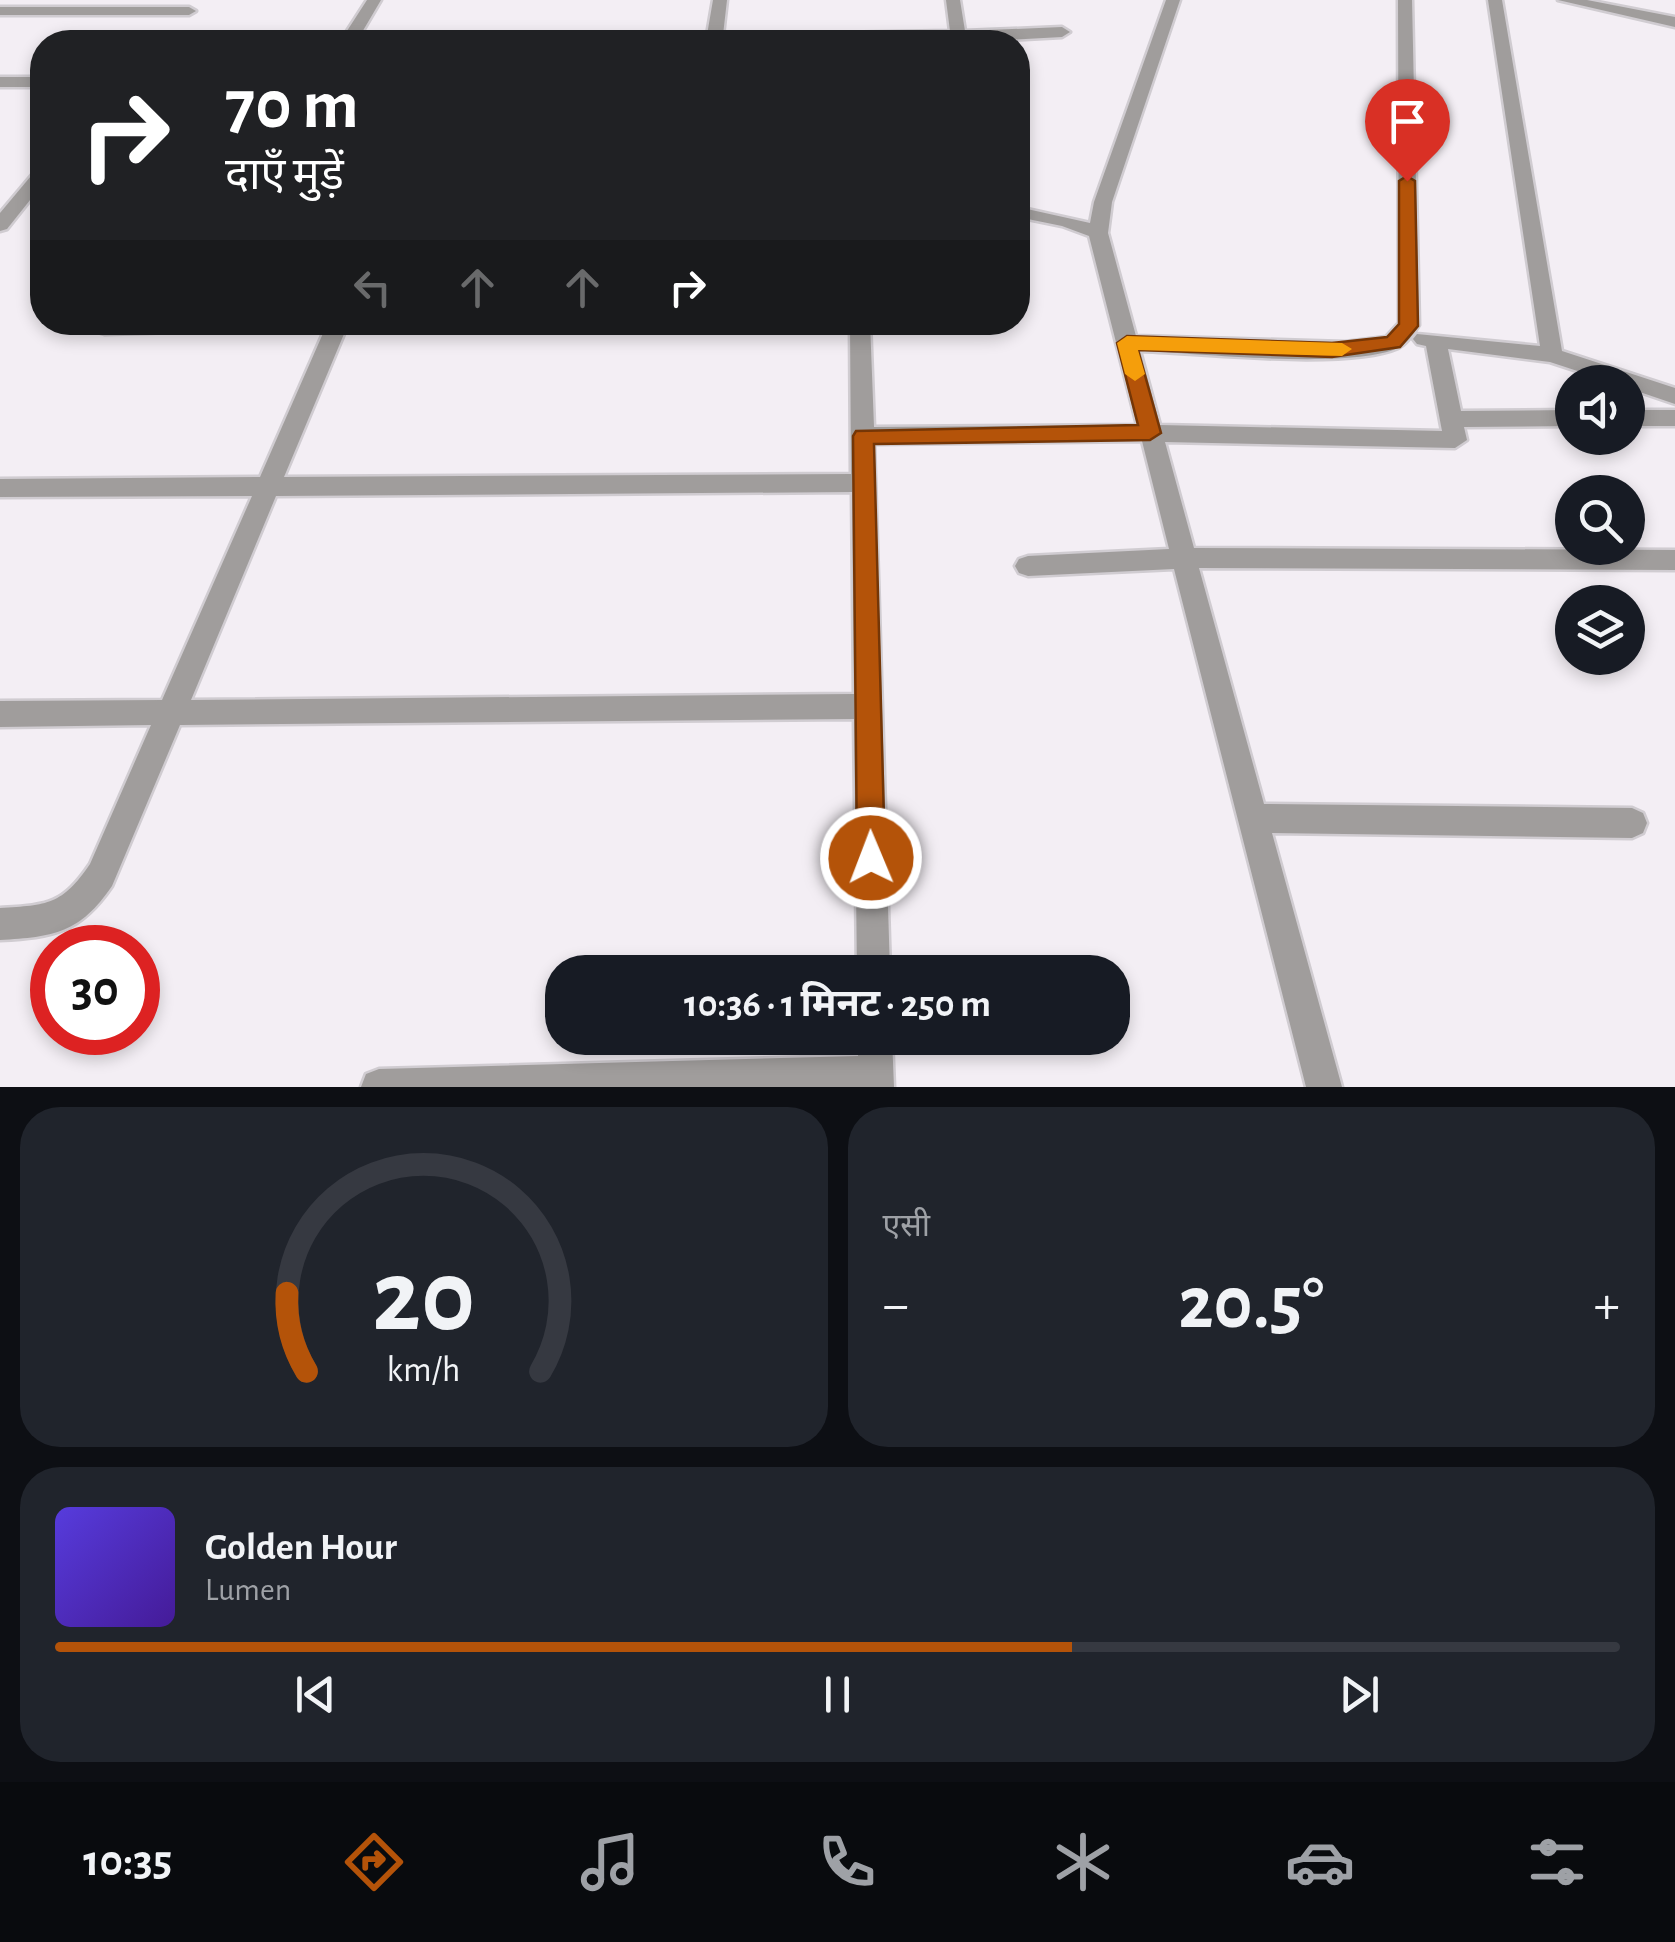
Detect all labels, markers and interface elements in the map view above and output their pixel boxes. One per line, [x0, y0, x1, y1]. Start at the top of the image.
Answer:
icon: right [60, 70, 190, 200]
text: 70 m [225, 71, 359, 141]
pin [1365, 79, 1450, 182]
icon: arrive [1380, 94, 1435, 149]
text: दाएँ मुड़ें [225, 153, 344, 198]
icon: left [345, 260, 400, 315]
icon: ahead [450, 260, 505, 315]
icon: ahead [555, 260, 610, 315]
icon: right [660, 260, 715, 315]
map controls [1555, 365, 1645, 675]
button: sound [1555, 365, 1645, 455]
button: search [1555, 475, 1645, 565]
button: layers [1555, 585, 1645, 675]
position arrow [819, 806, 923, 910]
speed limit sign: 30 [30, 925, 160, 1055]
text: 10:36 · 1 मिनट · 250 m [684, 986, 991, 1024]
text: एसी [883, 1210, 930, 1242]
text: 20 [372, 1246, 475, 1350]
text: 20.5° [1178, 1267, 1324, 1342]
text: − [883, 1278, 909, 1333]
text: + [1594, 1278, 1620, 1333]
text: km/h [387, 1352, 461, 1388]
text: Golden Hour [205, 1529, 397, 1567]
text: Lumen [205, 1574, 291, 1606]
icon: previous [288, 1667, 343, 1722]
icon: pause [810, 1667, 865, 1722]
icon: next [1332, 1667, 1387, 1722]
icon: directions [339, 1827, 409, 1897]
icon: music [575, 1827, 645, 1897]
icon: phone [812, 1827, 882, 1897]
icon: climate [1048, 1827, 1118, 1897]
icon: car [1285, 1827, 1355, 1897]
icon: filters [1522, 1827, 1592, 1897]
text: 10:35 [83, 1839, 172, 1884]

